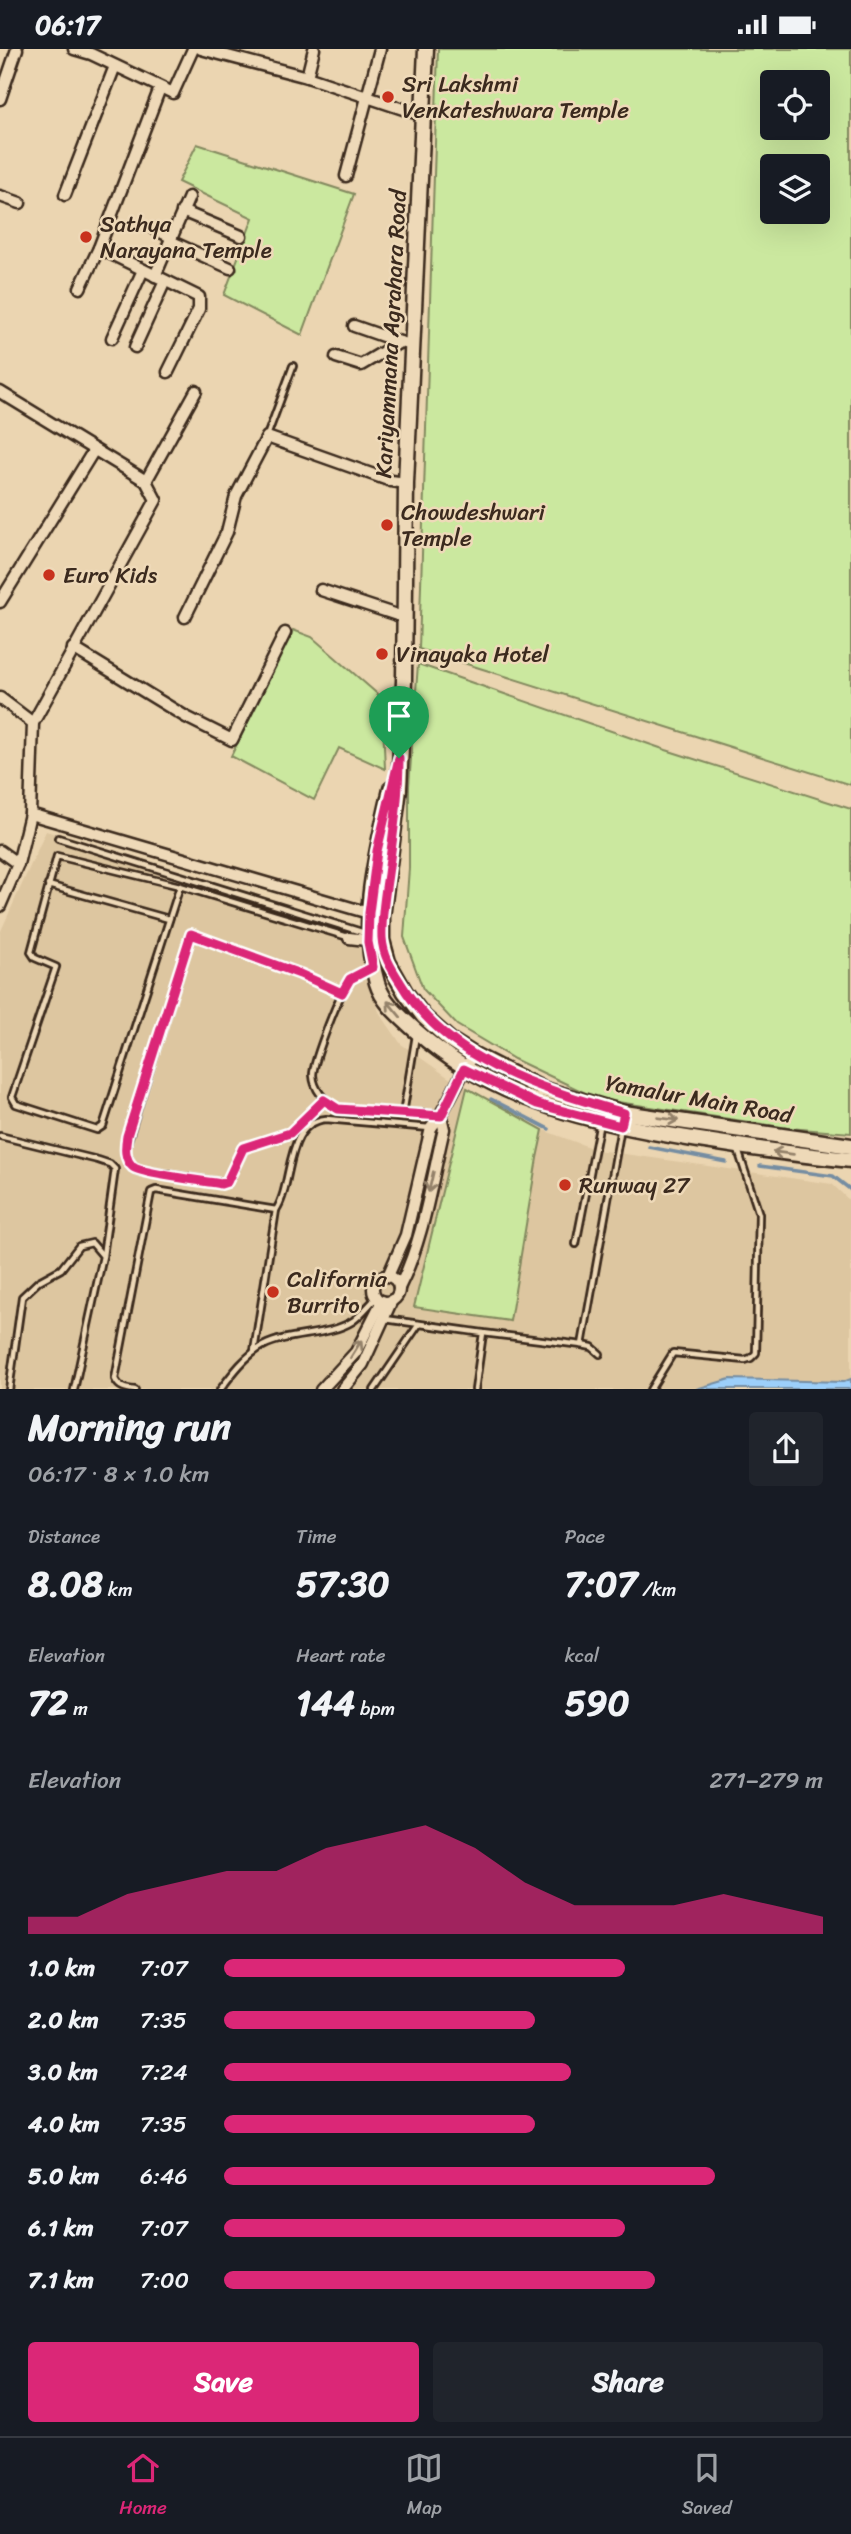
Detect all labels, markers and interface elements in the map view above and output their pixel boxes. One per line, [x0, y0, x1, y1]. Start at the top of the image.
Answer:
text: 06:17 [35, 2, 100, 48]
place label: Sri Lakshmi Venkateshwara Temple [402, 64, 629, 131]
map controls [760, 70, 830, 224]
button: locate [760, 70, 830, 140]
marker: Sri Lakshmi Venkateshwara Temple [380, 89, 396, 105]
button: layers [760, 154, 830, 224]
street label: Kariyammana Agrahara Road [363, 187, 419, 479]
place label: Sathya Narayana Temple [100, 204, 272, 271]
marker: Sathya Narayana Temple [78, 229, 94, 245]
place label: Chowdeshwari Temple [401, 492, 545, 559]
marker: Chowdeshwari Temple [379, 517, 395, 533]
place label: Euro Kids [63, 555, 158, 596]
marker: Euro Kids [41, 567, 57, 583]
place label: Vinayaka Hotel [396, 634, 549, 675]
marker: Vinayaka Hotel [374, 646, 390, 662]
pin [369, 686, 429, 758]
icon: arrive [380, 697, 418, 735]
one-way arrow [386, 1000, 402, 1018]
street label: Yamalur Main Road [602, 1062, 798, 1136]
one-way arrow [656, 1113, 679, 1126]
one-way arrow [772, 1146, 795, 1159]
place label: Runway 27 [579, 1165, 691, 1206]
one-way arrow [424, 1170, 437, 1193]
marker: Runway 27 [557, 1177, 573, 1193]
place label: California Burrito [287, 1259, 387, 1326]
marker: California Burrito [265, 1284, 281, 1300]
one-way arrow [350, 1339, 364, 1359]
text: Morning run [28, 1394, 231, 1461]
button: share [749, 1412, 823, 1486]
text: 06:17 · 8 × 1.0 km [28, 1454, 210, 1495]
text: Distance [28, 1520, 100, 1553]
text: Time [296, 1520, 337, 1553]
text: Pace [565, 1520, 605, 1553]
text: 8.08 [28, 1553, 103, 1615]
text: 57:30 [296, 1553, 390, 1615]
text: 7:07 [565, 1553, 637, 1615]
text: km [103, 1573, 133, 1606]
text: /km [637, 1573, 676, 1606]
text: Elevation [28, 1639, 105, 1672]
text: Heart rate [296, 1639, 386, 1672]
text: kcal [565, 1639, 599, 1672]
text: 72 [28, 1672, 68, 1734]
text: 144 [296, 1672, 355, 1734]
text: 590 [565, 1672, 630, 1734]
text: m [68, 1692, 88, 1725]
text: bpm [355, 1692, 395, 1725]
text: Elevation [28, 1760, 121, 1801]
text: 271–279 m [710, 1760, 823, 1801]
text: 1.0 km [28, 1948, 95, 1989]
text: 7:07 [140, 1948, 188, 1989]
text: 2.0 km [28, 2000, 99, 2041]
text: 7:35 [140, 2000, 187, 2041]
text: 3.0 km [28, 2052, 98, 2093]
text: 7:24 [140, 2052, 188, 2093]
text: 4.0 km [28, 2104, 100, 2145]
text: 7:35 [140, 2104, 187, 2145]
text: 5.0 km [28, 2156, 99, 2197]
text: 6:46 [140, 2156, 187, 2197]
text: 6.1 km [28, 2208, 94, 2249]
text: 7:07 [140, 2208, 188, 2249]
text: 7.1 km [28, 2260, 94, 2301]
text: 7:00 [140, 2260, 189, 2301]
button: Save [28, 2342, 419, 2422]
button: Share [433, 2342, 823, 2422]
tab: Home [119, 2449, 167, 2524]
tab: Map [405, 2449, 443, 2524]
tab: Saved [682, 2449, 732, 2524]

